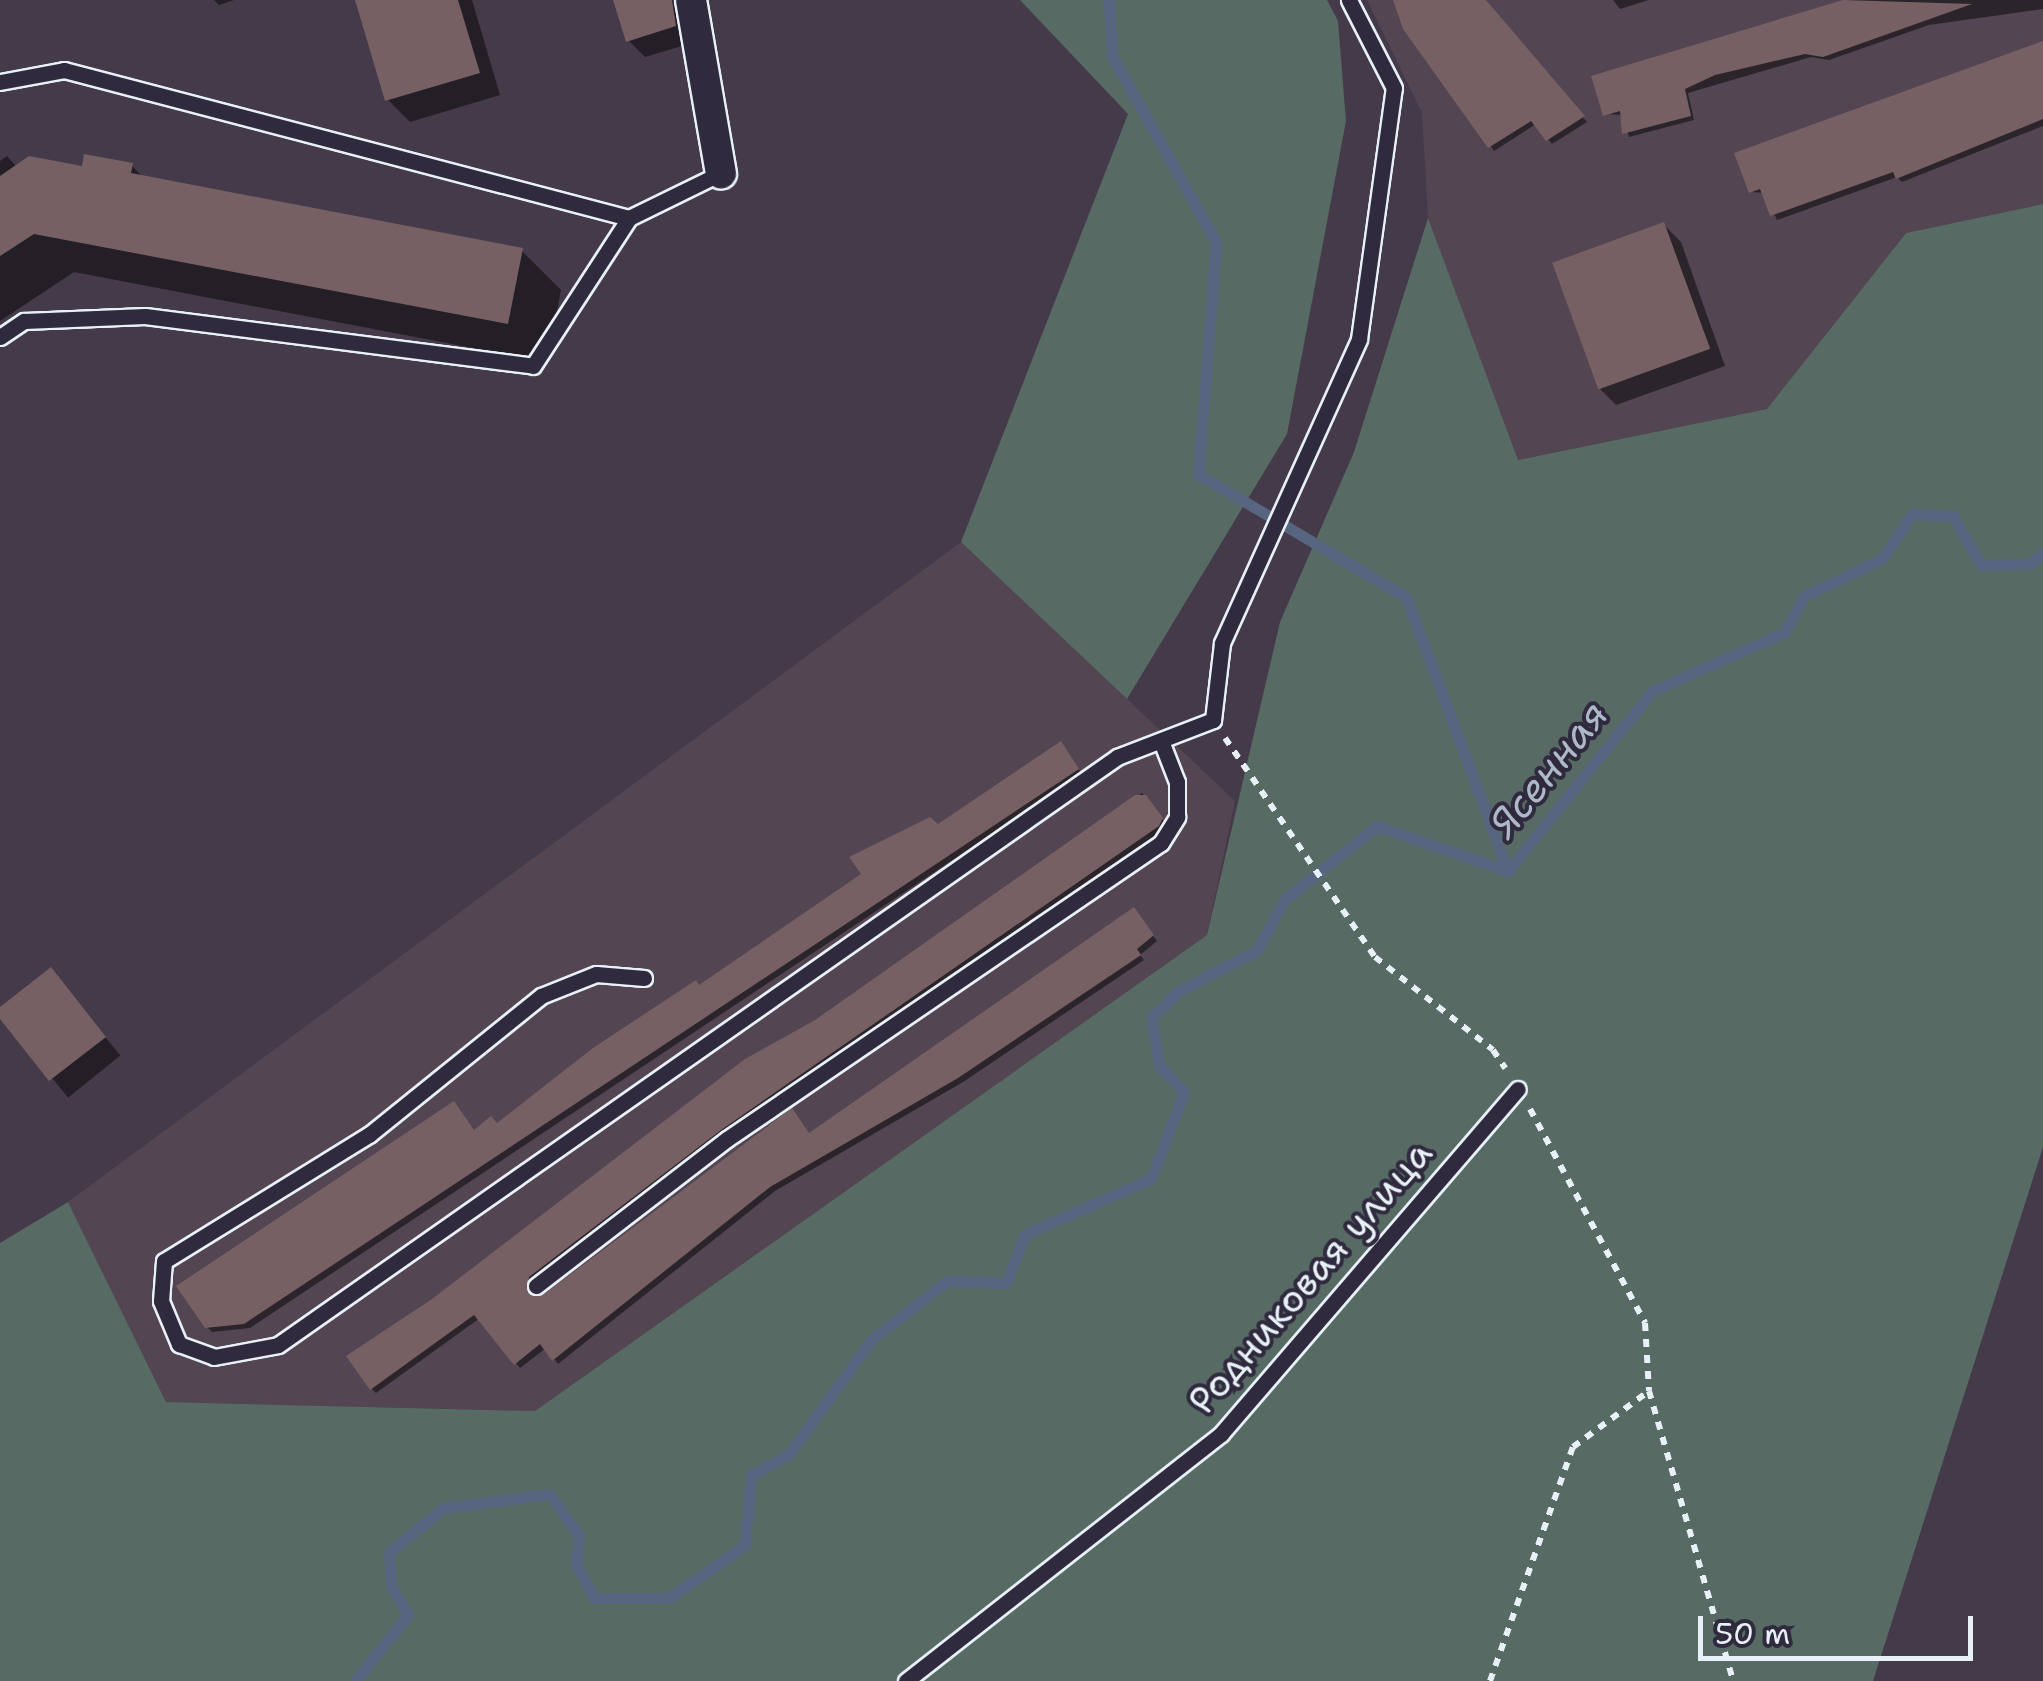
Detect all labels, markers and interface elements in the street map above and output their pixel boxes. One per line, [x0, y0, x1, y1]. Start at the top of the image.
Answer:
water label: Ясенная [1479, 691, 1617, 847]
street label: Родниковая улица [1179, 1131, 1441, 1423]
scale bar [1703, 1596, 1978, 1658]
text: 50 m [1715, 1613, 1790, 1654]

